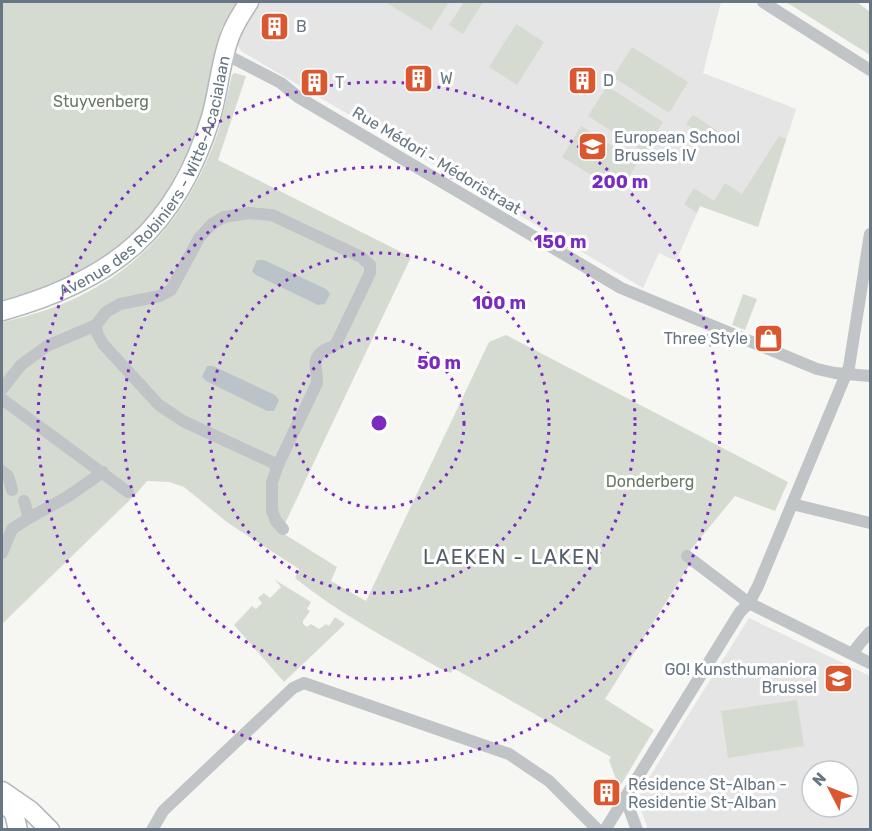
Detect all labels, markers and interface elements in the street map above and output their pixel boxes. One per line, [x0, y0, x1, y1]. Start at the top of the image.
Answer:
building icon: B [259, 10, 291, 42]
place label: B [296, 17, 307, 36]
street label: Avenue des Robiniers - Witte-Acacialaan [56, 54, 234, 301]
building icon: W [403, 62, 435, 94]
building icon: D [566, 64, 598, 96]
building icon: T [298, 66, 330, 98]
place label: W [440, 69, 453, 88]
place label: D [603, 71, 614, 90]
place label: T [335, 73, 344, 92]
park label: Stuyvenberg [53, 92, 149, 111]
street label: Rue Médori - Médoristraat [349, 102, 525, 218]
place label: European School Brussels IV [614, 128, 740, 165]
school or university icon: European School Brussels IV [577, 130, 609, 162]
text: 200 m [592, 171, 648, 193]
text: 150 m [533, 231, 587, 253]
text: 100 m [472, 292, 526, 314]
shop icon: Three Style [753, 322, 785, 354]
place label: Three Style [664, 329, 748, 348]
text: 50 m [417, 352, 461, 374]
centre of rings [369, 413, 389, 433]
park label: Donderberg [606, 472, 694, 491]
district label: LAEKEN - LAKEN [423, 545, 601, 569]
place label: GO! Kunsthumaniora Brussel [664, 660, 817, 697]
school or university icon: GO! Kunsthumaniora Brussel [822, 662, 854, 694]
north arrow [800, 759, 860, 819]
text: N [808, 769, 830, 790]
place label: Résidence St-Alban - Residentie St-Alban [628, 775, 787, 812]
building icon: Résidence St-Alban - Residentie St-Alban [591, 777, 623, 809]

